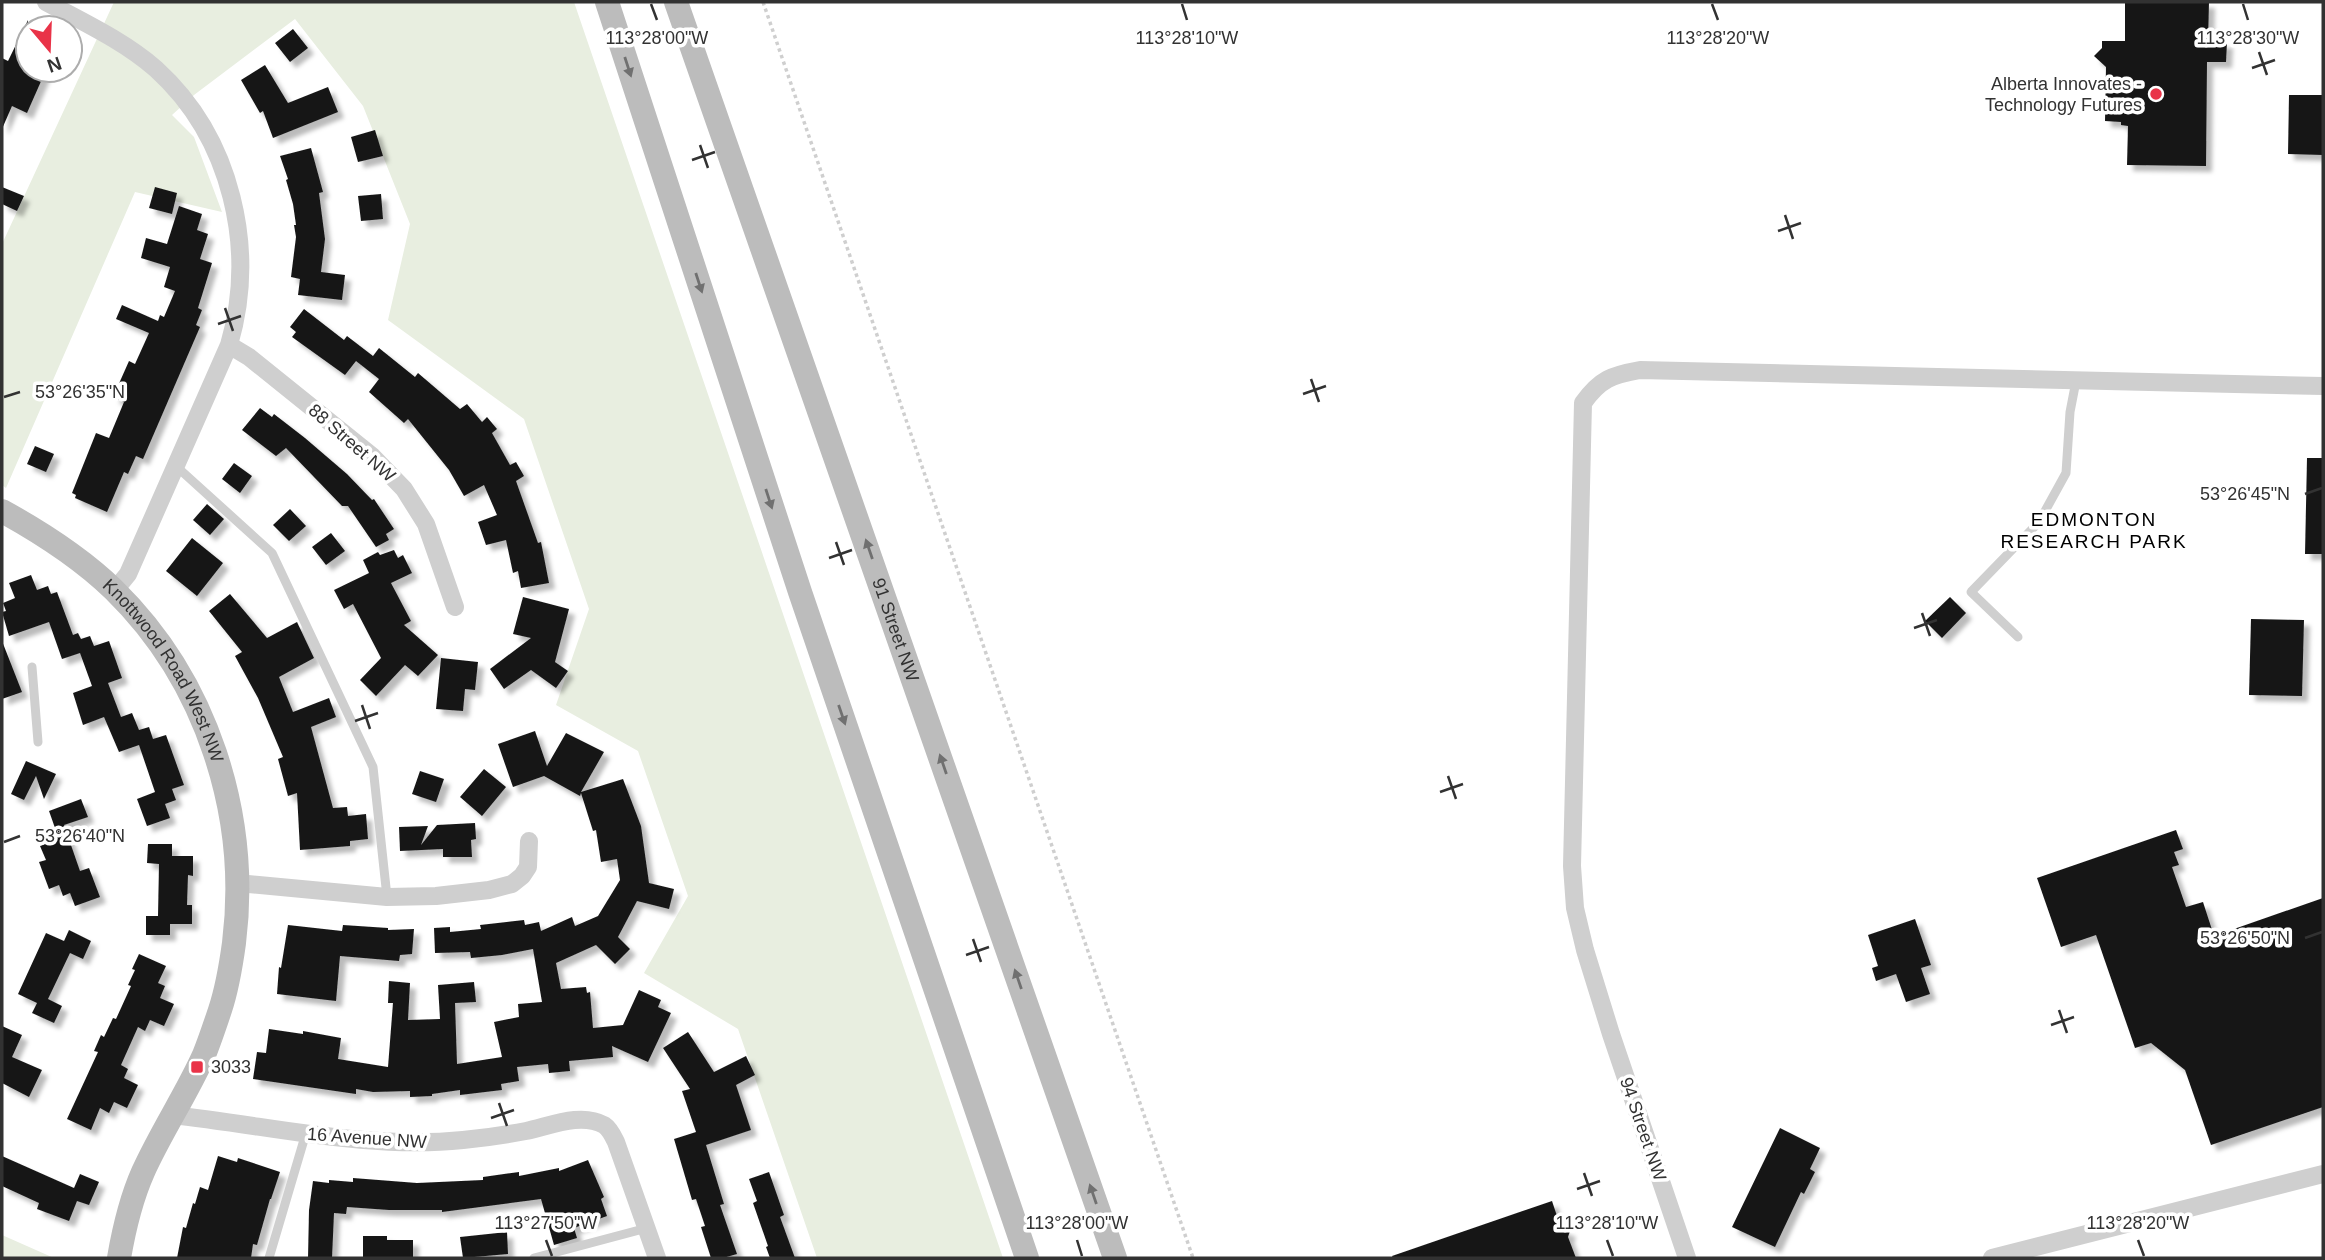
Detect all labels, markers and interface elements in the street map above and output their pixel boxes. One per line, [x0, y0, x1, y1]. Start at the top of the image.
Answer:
north arrow [14, 14, 84, 84]
text: 113°28'00"W [606, 28, 708, 48]
text: 113°28'10"W [1136, 28, 1238, 48]
text: 113°28'20"W [1667, 28, 1769, 48]
text: 113°28'30"W [2197, 28, 2299, 48]
text: N [44, 52, 64, 77]
one-way arrow [623, 56, 634, 77]
place label: Alberta Innovates - Technology Futures [1985, 74, 2142, 115]
marker: Alberta Innovates - Technology Futures [2148, 86, 2164, 102]
one-way arrow [694, 272, 704, 293]
text: 53°26'35"N [35, 382, 125, 402]
street label: 88 Street NW [305, 400, 399, 486]
text: 53°26'45"N [2200, 484, 2290, 504]
one-way arrow [764, 489, 775, 510]
district label: EDMONTON RESEARCH PARK [2000, 509, 2188, 552]
one-way arrow [863, 539, 874, 560]
street label: Knottwood Road West NW [99, 575, 227, 765]
street label: 91 Street NW [868, 575, 923, 684]
one-way arrow [837, 704, 848, 725]
one-way arrow [937, 753, 948, 774]
text: 53°26'40"N [35, 826, 125, 846]
text: 53°26'50"N [2200, 928, 2290, 948]
one-way arrow [1012, 968, 1023, 989]
place label: 3033 [211, 1057, 251, 1077]
marker: 3033 [189, 1059, 205, 1075]
street label: 94 Street NW [1616, 1075, 1670, 1183]
street label: 16 Avenue NW [307, 1124, 427, 1152]
one-way arrow [1087, 1183, 1098, 1204]
text: 113°27'50"W [495, 1213, 597, 1233]
text: 113°28'00"W [1026, 1213, 1128, 1233]
text: 113°28'10"W [1556, 1213, 1658, 1233]
text: 113°28'20"W [2087, 1213, 2189, 1233]

